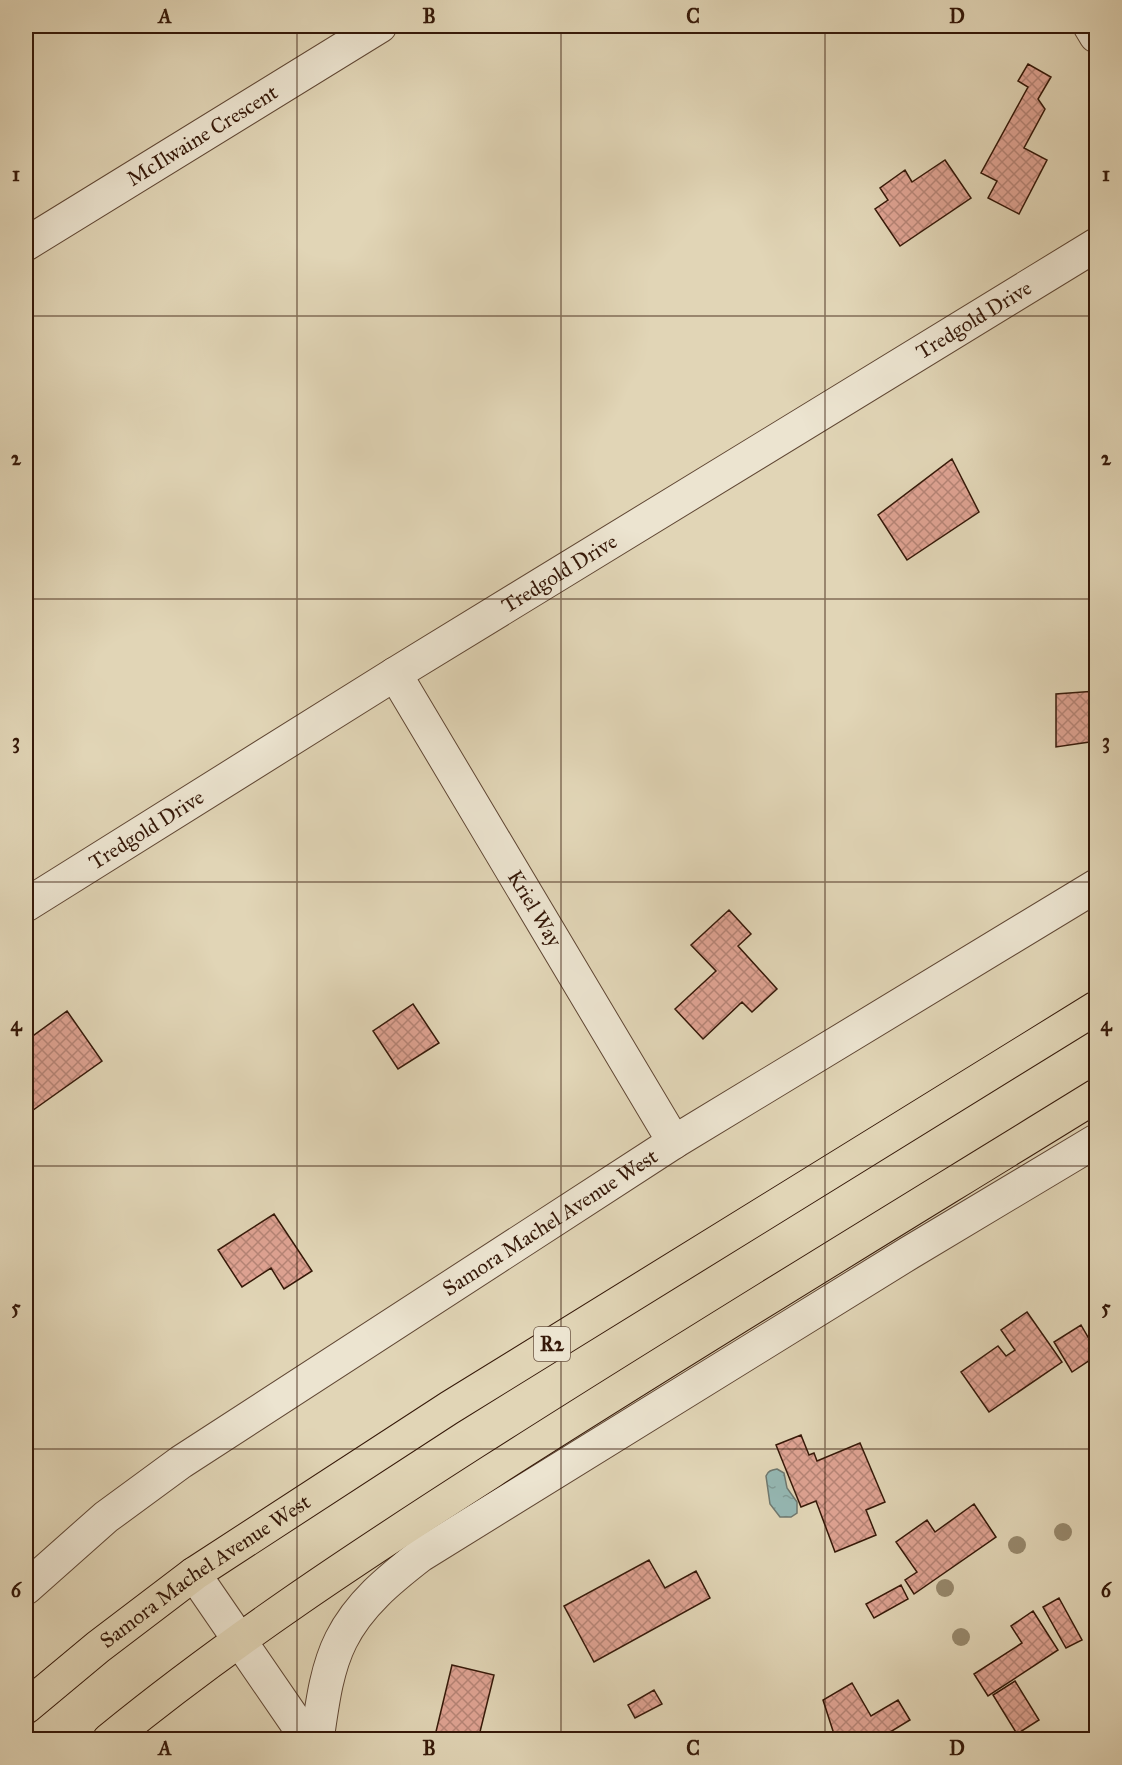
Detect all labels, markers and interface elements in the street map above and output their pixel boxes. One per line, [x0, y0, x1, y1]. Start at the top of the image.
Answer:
text: A [156, 4, 172, 28]
text: B [422, 4, 436, 28]
text: C [686, 4, 700, 28]
text: D [949, 4, 965, 28]
street label: McIlwaine Crescent [122, 79, 283, 192]
text: 1 [12, 162, 20, 186]
text: 1 [1102, 162, 1110, 186]
street label: Tredgold Drive [911, 274, 1037, 365]
text: 2 [11, 446, 22, 470]
text: 2 [1101, 446, 1112, 470]
street label: Tredgold Drive [497, 528, 622, 619]
text: 3 [12, 729, 20, 754]
text: 3 [1102, 729, 1110, 754]
street label: Tredgold Drive [84, 784, 209, 875]
street label: Kriel Way [502, 865, 568, 953]
text: 4 [10, 1012, 22, 1037]
text: 4 [1100, 1012, 1112, 1037]
street label: Samora Machel Avenue West [438, 1143, 663, 1302]
text: 5 [11, 1295, 21, 1319]
text: 5 [1101, 1295, 1111, 1319]
road number: R2 [534, 1327, 570, 1361]
street label: Samora Machel Avenue West [95, 1488, 316, 1654]
text: 6 [11, 1578, 23, 1602]
text: 6 [1101, 1578, 1113, 1602]
text: A [156, 1736, 172, 1760]
text: B [422, 1736, 436, 1760]
text: C [686, 1736, 700, 1760]
text: D [949, 1736, 965, 1760]

